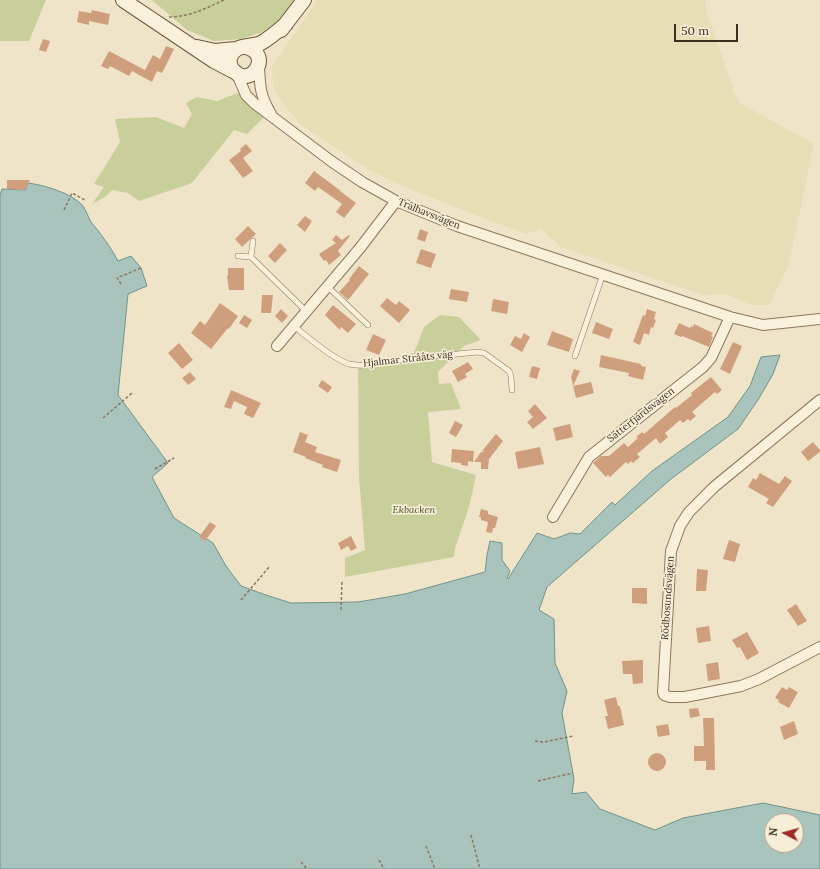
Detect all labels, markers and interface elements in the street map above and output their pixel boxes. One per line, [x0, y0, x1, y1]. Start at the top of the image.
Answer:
scale bar [676, 16, 740, 42]
text: 50 m [681, 23, 709, 38]
street label: Trälhavsvägen [396, 196, 462, 232]
street label: Hjalmar Strååts väg [363, 348, 453, 370]
street label: Sätterfjärdsvägen [605, 385, 677, 445]
park label: Ekbacken [393, 504, 435, 516]
street label: Rödbosundsvägen [659, 556, 677, 640]
north arrow [764, 813, 804, 853]
text: N [766, 827, 780, 837]

